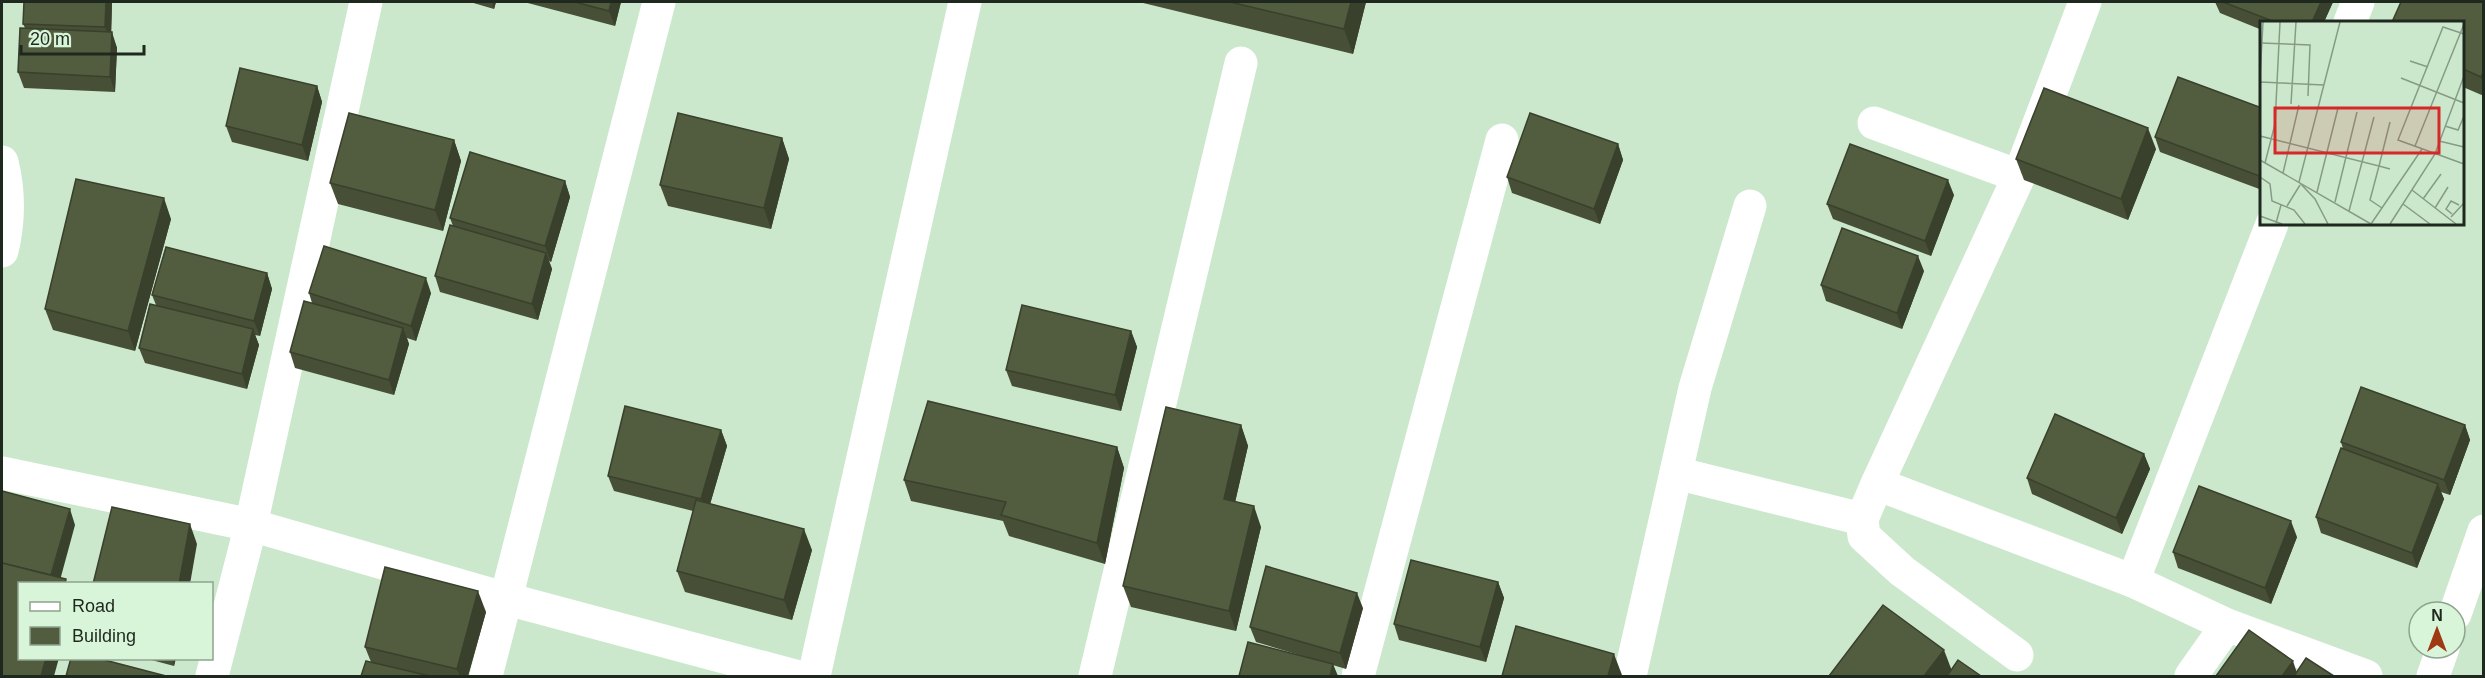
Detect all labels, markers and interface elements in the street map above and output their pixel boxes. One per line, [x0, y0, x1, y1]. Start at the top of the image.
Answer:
scale bar [21, 18, 144, 56]
inset map [2260, 21, 2464, 225]
text: 20 m [30, 29, 70, 49]
legend [18, 582, 213, 660]
text: Road [72, 596, 115, 616]
north arrow [2407, 600, 2467, 660]
text: N [2431, 607, 2443, 624]
text: Building [72, 626, 136, 646]

